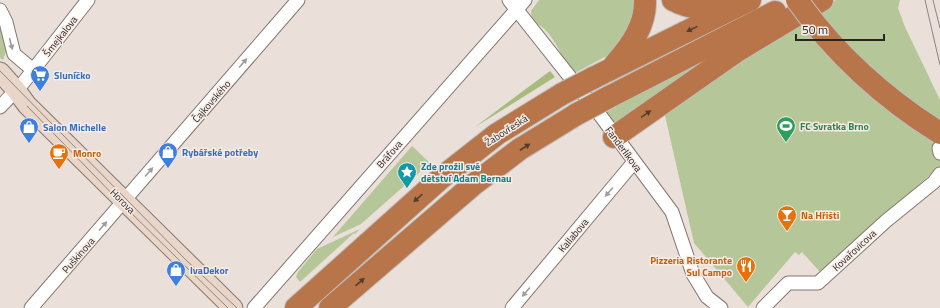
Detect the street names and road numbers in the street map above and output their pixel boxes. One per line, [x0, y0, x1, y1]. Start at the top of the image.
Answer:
street label: Šmejkalova [40, 13, 81, 60]
street label: Čajkovského [189, 77, 234, 126]
street label: Žabovřeská [482, 111, 531, 150]
street label: Fanderlíkova [602, 123, 646, 175]
street label: Bráfova [373, 137, 406, 172]
street label: Horova [107, 185, 139, 217]
street label: Kallabova [555, 215, 592, 256]
street label: Kovařovicova [829, 226, 880, 275]
street label: Puškinova [59, 234, 98, 277]

